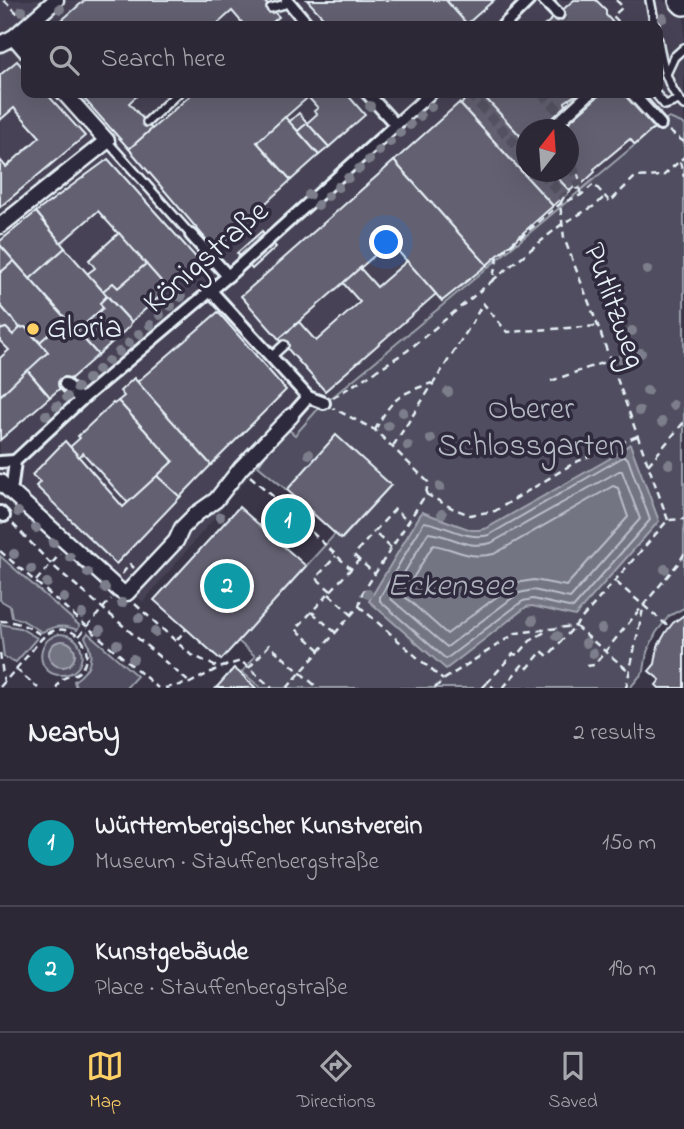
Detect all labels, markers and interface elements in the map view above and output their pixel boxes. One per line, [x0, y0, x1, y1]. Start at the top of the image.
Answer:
search box [21, 21, 663, 98]
icon: search [45, 41, 83, 79]
text: Search here [101, 41, 226, 79]
north arrow [516, 119, 579, 182]
street label: Königstraße [134, 190, 281, 326]
your location [369, 225, 403, 259]
street label: Putlitzweg [569, 237, 657, 375]
place label: Gloria [47, 306, 122, 353]
marker: Gloria [25, 321, 41, 337]
park label: Oberer Schlossgarten [437, 387, 625, 471]
pin: 1 [265, 495, 311, 547]
pin: 2 [204, 560, 250, 612]
water label: Eckensee [387, 563, 514, 611]
text: Nearby [28, 712, 120, 756]
text: 2 results [573, 717, 656, 750]
text: Württembergischer Kunstverein [95, 808, 422, 846]
text: 1 [47, 827, 55, 860]
text: 150 m [602, 827, 656, 860]
text: Museum · Stauffenbergstraße [95, 846, 379, 879]
text: Kunstgebäude [95, 934, 248, 972]
text: 2 [45, 953, 57, 986]
text: 190 m [608, 953, 656, 986]
text: Place · Stauffenbergstraße [95, 972, 348, 1005]
tab: Map [86, 1047, 124, 1116]
tab: Directions [297, 1047, 376, 1116]
tab: Saved [548, 1047, 598, 1116]

